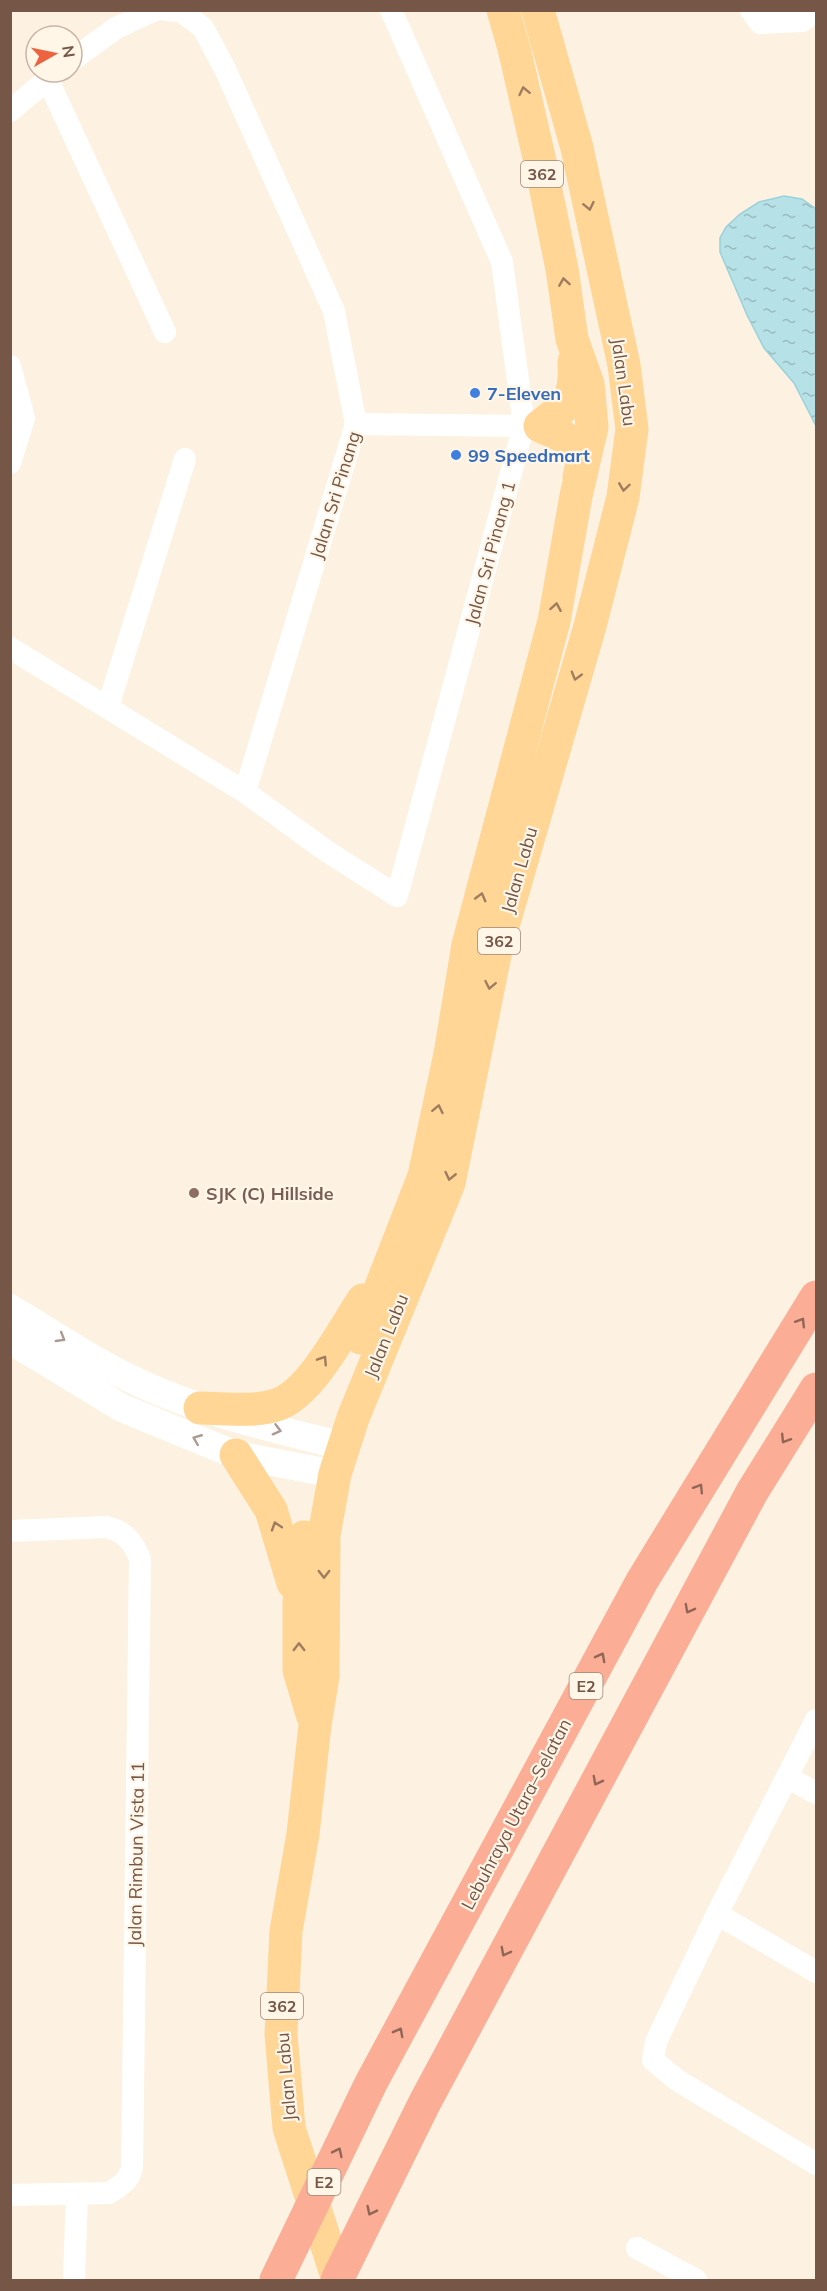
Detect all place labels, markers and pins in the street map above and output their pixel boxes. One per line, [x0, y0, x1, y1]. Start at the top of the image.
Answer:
place label: 7-Eleven [487, 382, 561, 405]
marker: 7-Eleven [468, 386, 482, 400]
place label: 99 Speedmart [468, 444, 590, 467]
marker: 99 Speedmart [449, 448, 463, 462]
place label: SJK (C) Hillside [206, 1182, 334, 1205]
marker: SJK (C) Hillside [187, 1186, 201, 1200]

